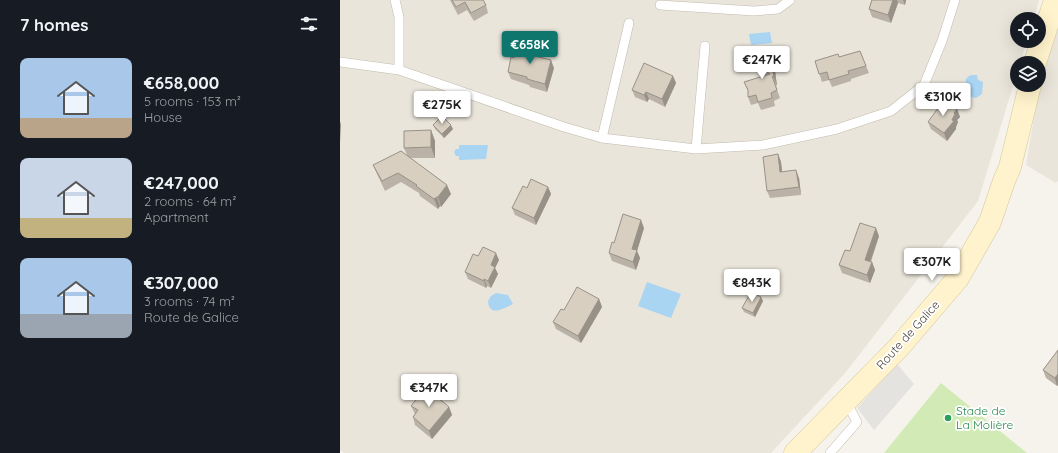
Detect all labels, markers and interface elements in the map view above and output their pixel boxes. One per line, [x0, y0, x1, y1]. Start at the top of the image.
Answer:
map controls [1010, 12, 1046, 92]
button: locate [1010, 12, 1046, 48]
icon: filters [298, 13, 320, 35]
text: 7 homes [20, 14, 89, 35]
pin: €658K [502, 31, 558, 65]
text: €658K [511, 36, 549, 52]
pin: €247K [734, 46, 790, 80]
text: €247K [743, 51, 781, 67]
button: layers [1010, 56, 1046, 92]
text: €658,000 [144, 72, 219, 93]
icon: home [52, 74, 100, 122]
pin: €310K [915, 83, 971, 117]
text: €310K [925, 88, 961, 104]
pin: €275K [414, 91, 470, 125]
text: 5 rooms · 153 m² [144, 93, 241, 109]
text: €275K [423, 96, 461, 112]
text: House [144, 109, 182, 125]
text: €247,000 [144, 172, 219, 193]
icon: home [52, 174, 100, 222]
text: 2 rooms · 64 m² [144, 193, 236, 209]
text: Apartment [144, 209, 209, 225]
pin: €307K [904, 248, 960, 282]
text: €307K [913, 253, 951, 269]
pin: €843K [724, 269, 780, 303]
text: €307,000 [144, 272, 218, 293]
icon: home [52, 274, 100, 322]
text: €843K [733, 274, 771, 290]
text: 3 rooms · 74 m² [144, 293, 235, 309]
street label: Route de Galice [873, 297, 943, 372]
text: Route de Galice [144, 309, 239, 325]
pin: €347K [401, 374, 457, 408]
text: €347K [410, 379, 448, 395]
place label: Stade de La Molière [956, 403, 1014, 432]
marker: Stade de La Molière [943, 413, 953, 423]

